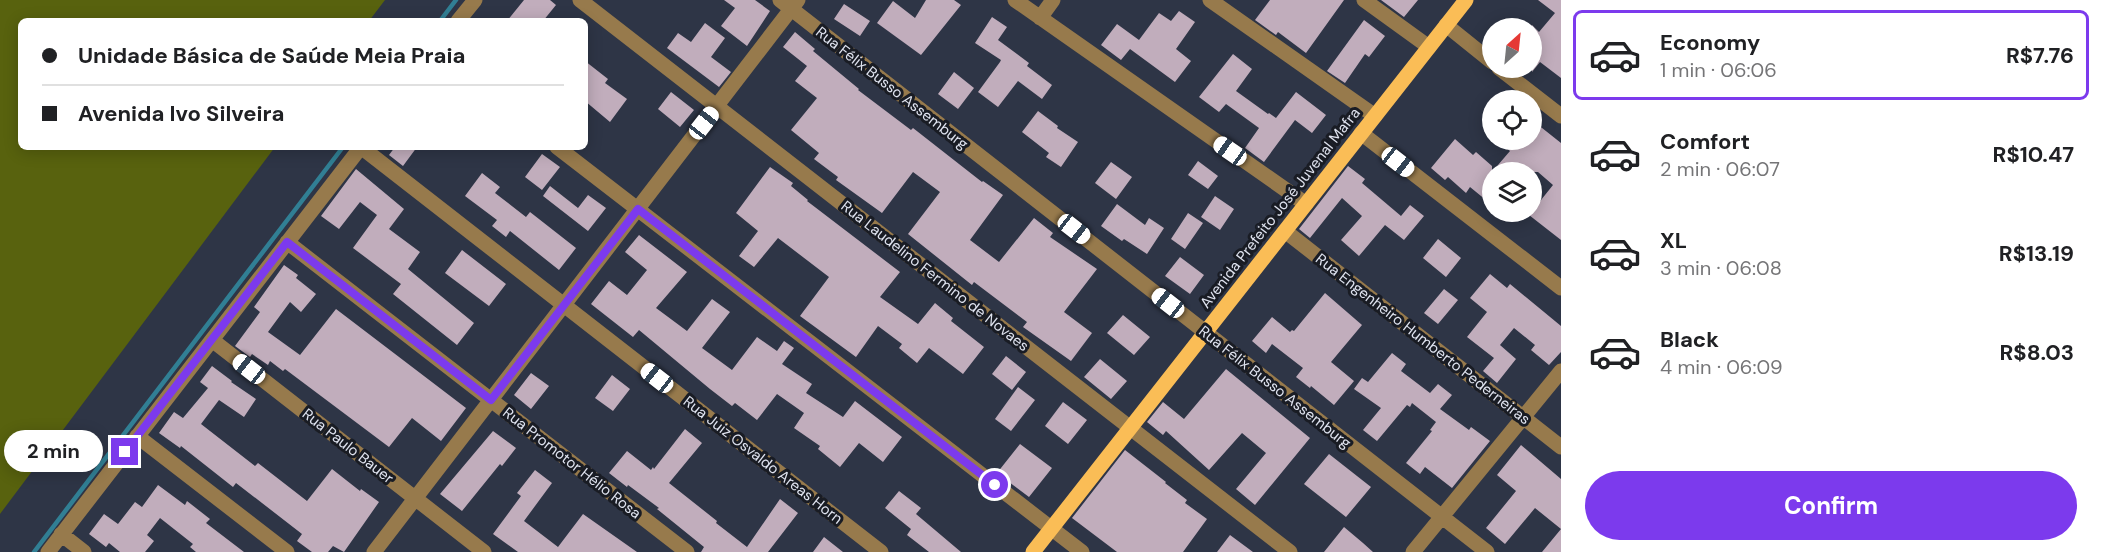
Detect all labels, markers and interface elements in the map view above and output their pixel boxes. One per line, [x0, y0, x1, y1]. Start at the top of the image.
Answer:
north arrow [1482, 18, 1542, 78]
map controls [1482, 18, 1542, 222]
street label: Rua Félix Busso Assemburg [812, 22, 972, 154]
icon: car [1588, 28, 1642, 82]
text: Economy [1660, 28, 1760, 57]
text: Unidade Básica de Saúde Meia Praia [78, 41, 465, 70]
text: R$7.76 [2006, 41, 2074, 70]
text: 1 min · 06:06 [1660, 57, 1777, 83]
button: locate [1482, 90, 1542, 150]
text: Avenida Ivo Silveira [78, 99, 284, 128]
car [686, 103, 722, 143]
street label: Avenida Prefeito José Juvenal Mafra [1195, 104, 1365, 312]
icon: car [1588, 127, 1642, 181]
text: Comfort [1660, 127, 1750, 156]
car [1210, 133, 1250, 169]
text: R$10.47 [1993, 140, 2074, 169]
car [1378, 144, 1418, 180]
text: 2 min · 06:07 [1660, 156, 1780, 182]
button: layers [1482, 162, 1542, 222]
street label: Rua Laudelino Fermino de Novaes [837, 196, 1033, 356]
car [1054, 211, 1094, 247]
icon: car [1588, 226, 1642, 280]
text: XL [1660, 226, 1687, 255]
text: R$13.19 [1999, 239, 2074, 268]
street label: Rua Engenheiro Humberto Pederneiras [1312, 249, 1534, 429]
text: 3 min · 06:08 [1660, 255, 1782, 281]
car [1148, 285, 1188, 321]
street label: Rua Félix Busso Assemburg [1195, 321, 1355, 453]
icon: car [1588, 325, 1642, 379]
text: Black [1660, 325, 1719, 354]
text: R$8.03 [1999, 338, 2074, 367]
car [229, 351, 269, 387]
text: 4 min · 06:09 [1660, 354, 1783, 380]
car [637, 360, 677, 396]
street label: Rua Juiz Osvaldo Areas Horn [679, 391, 847, 529]
street label: Rua Promotor Hélio Rosa [499, 403, 645, 523]
street label: Rua Paulo Bauer [298, 404, 398, 488]
callout: 2 min [5, 431, 104, 473]
text: 2 min [27, 438, 80, 464]
route end [111, 438, 138, 465]
route start [981, 471, 1008, 498]
button: Confirm [1585, 471, 2077, 540]

